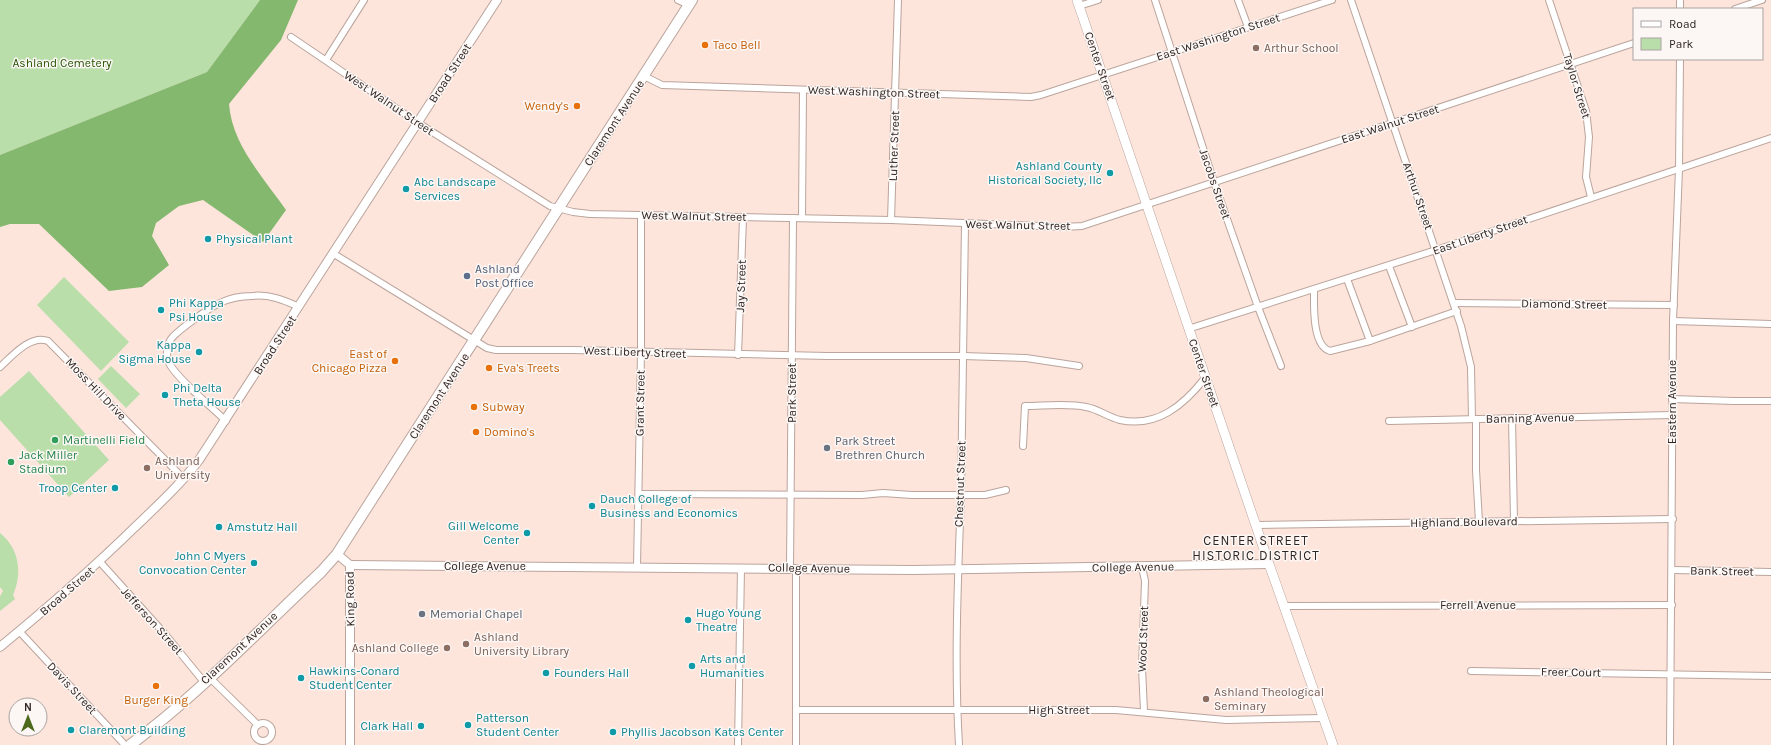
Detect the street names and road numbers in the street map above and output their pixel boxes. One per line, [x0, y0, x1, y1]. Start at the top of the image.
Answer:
street label: East Washington Street [1154, 10, 1282, 64]
street label: Center Street [1082, 30, 1118, 103]
street label: Broad Street [426, 40, 475, 105]
street label: Taylor Street [1560, 52, 1594, 121]
street label: West Walnut Street [341, 68, 437, 139]
street label: Claremont Avenue [581, 77, 647, 169]
street label: West Washington Street [808, 83, 941, 101]
street label: East Walnut Street [1339, 101, 1441, 146]
street label: Luther Street [886, 110, 902, 182]
street label: Jacobs Street [1196, 147, 1234, 221]
street label: Arthur Street [1400, 160, 1436, 232]
street label: West Walnut Street [641, 208, 747, 224]
street label: East Liberty Street [1431, 212, 1530, 258]
street label: West Walnut Street [965, 217, 1071, 233]
street label: Jay Street [733, 259, 749, 313]
street label: Diamond Street [1521, 296, 1608, 312]
street label: Broad Street [251, 312, 300, 377]
street label: Center Street [1186, 337, 1222, 410]
street label: West Liberty Street [583, 343, 687, 361]
street label: Claremont Avenue [406, 350, 472, 442]
street label: Moss Hill Drive [63, 355, 129, 423]
street label: Eastern Avenue [1665, 360, 1679, 444]
street label: Park Street [785, 362, 799, 423]
street label: Grant Street [632, 369, 648, 436]
street label: Banning Avenue [1486, 410, 1574, 426]
street label: Chestnut Street [951, 440, 969, 527]
street label: Highland Boulevard [1410, 514, 1518, 530]
street label: College Avenue [444, 559, 526, 573]
street label: College Avenue [1092, 559, 1174, 575]
street label: College Avenue [768, 560, 850, 576]
street label: Broad Street [37, 563, 98, 619]
street label: Bank Street [1690, 563, 1755, 579]
street label: King Road [343, 571, 357, 627]
street label: Jefferson Street [118, 585, 186, 658]
street label: Ferrell Avenue [1440, 598, 1516, 612]
street label: Wood Street [1135, 605, 1151, 672]
street label: Claremont Avenue [198, 609, 280, 687]
street label: Davis Street [44, 659, 100, 717]
street label: Freer Court [1541, 664, 1602, 680]
street label: High Street [1028, 703, 1090, 717]

